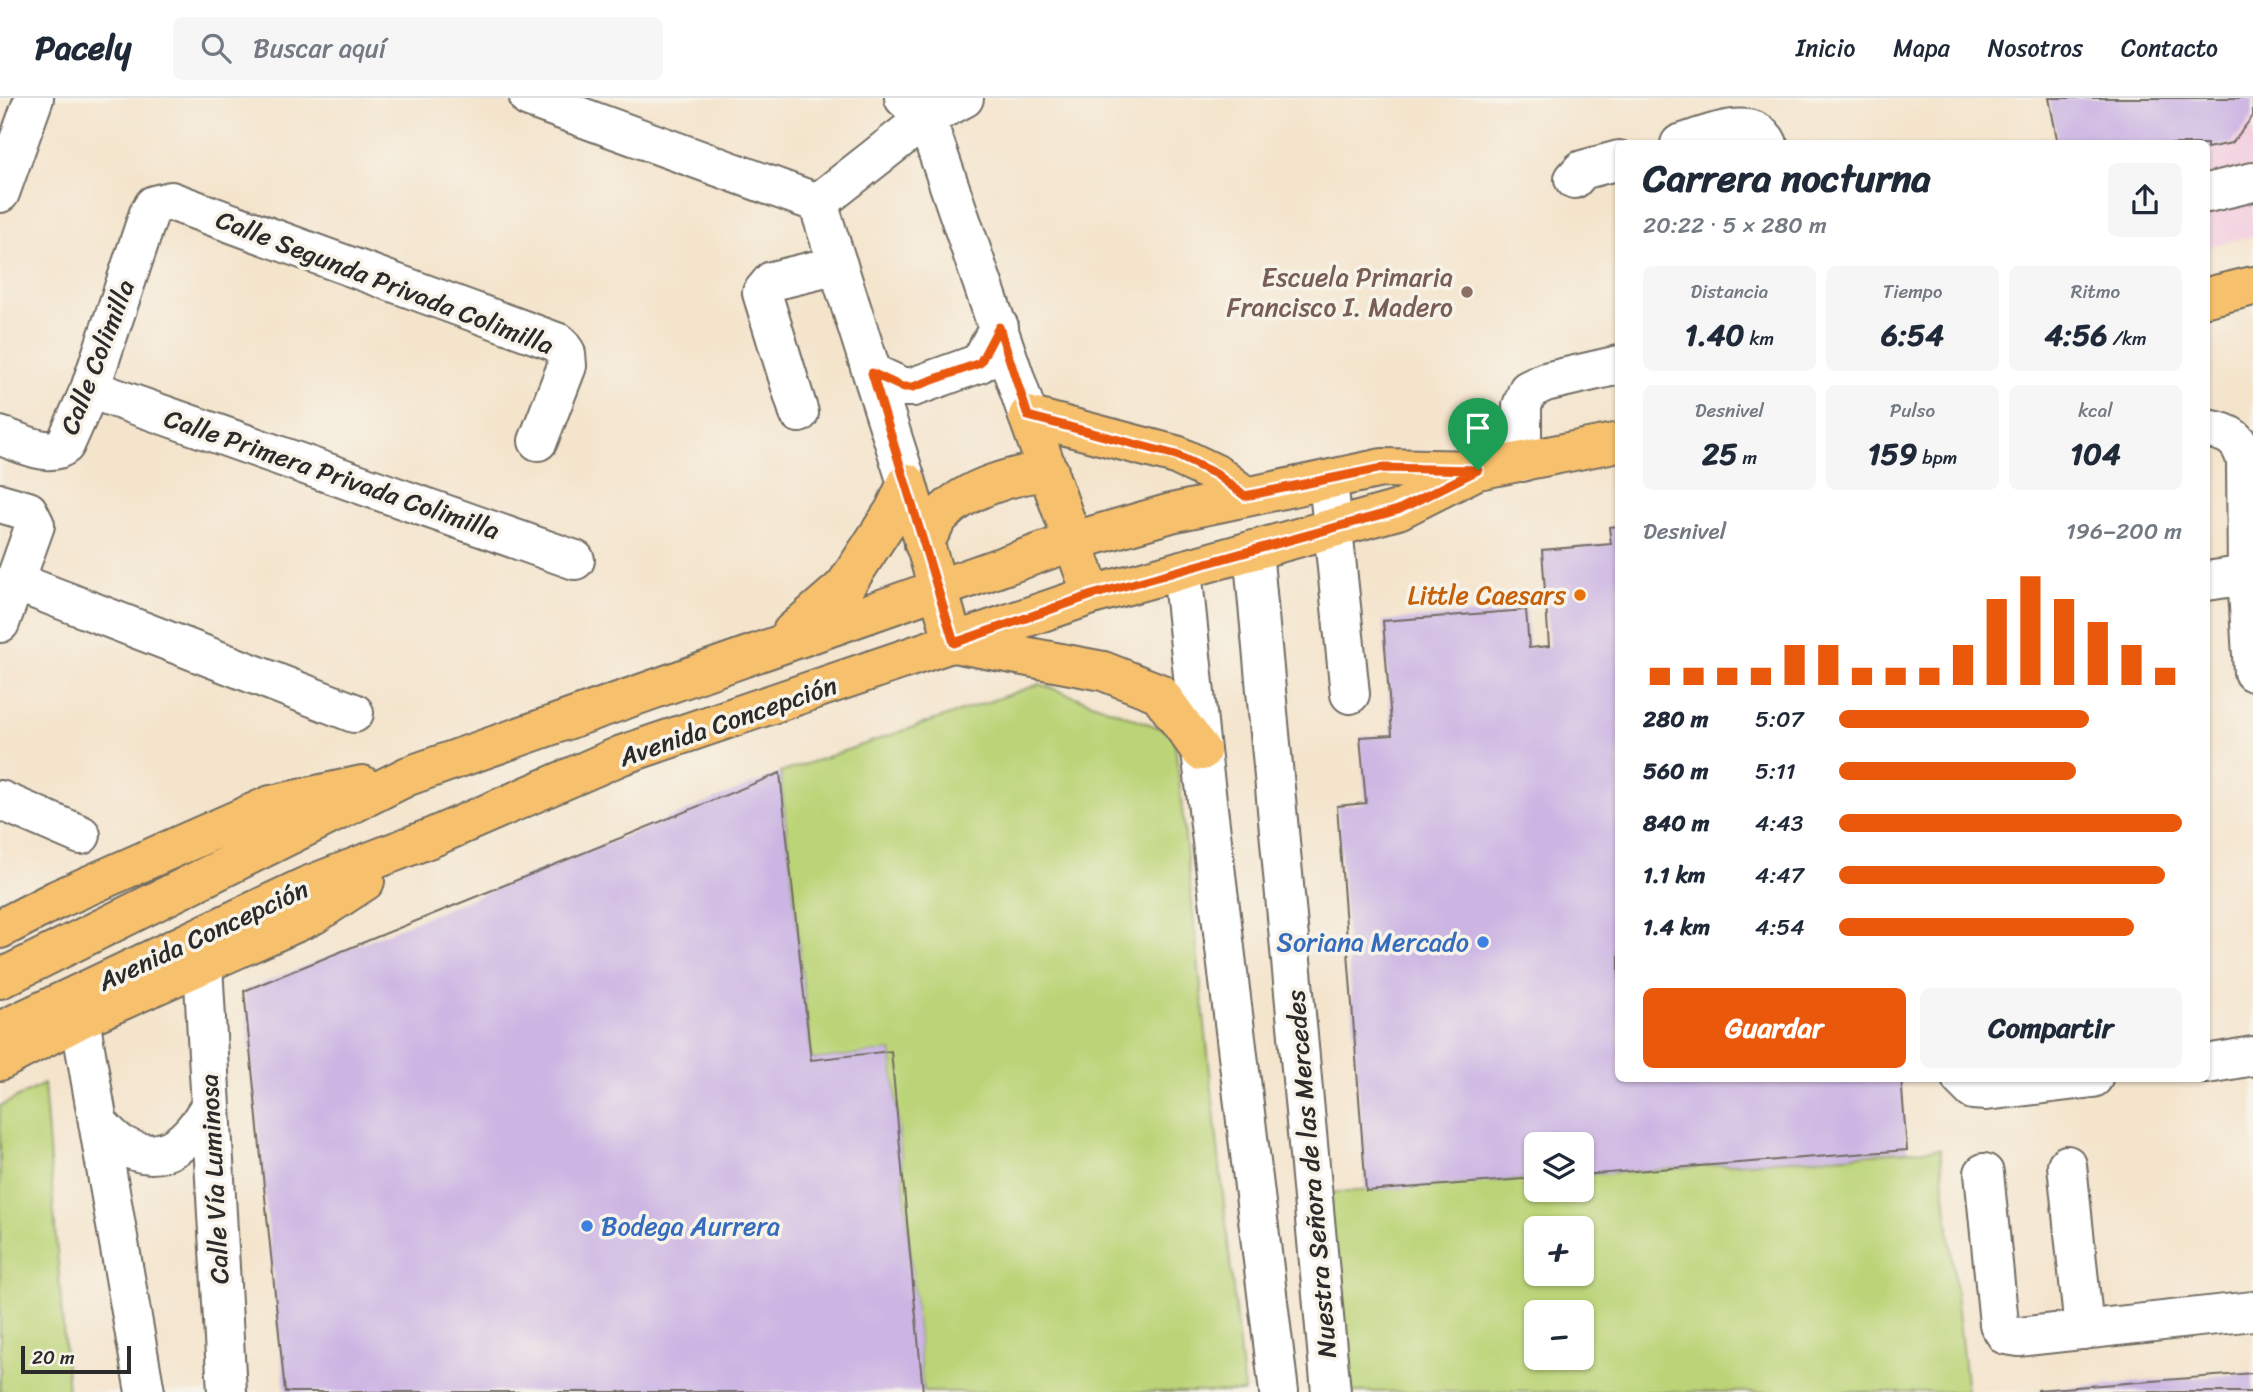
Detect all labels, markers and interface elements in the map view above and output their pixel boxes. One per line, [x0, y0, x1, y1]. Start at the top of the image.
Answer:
search box [173, 17, 663, 80]
text: Pacely [35, 19, 131, 77]
text: Buscar aquí [253, 25, 386, 71]
text: Inicio [1796, 27, 1855, 69]
text: Mapa [1893, 27, 1950, 69]
text: Nosotros [1988, 27, 2083, 69]
text: Contacto [2121, 27, 2218, 69]
icon: search [197, 29, 235, 67]
text: Carrera nocturna [1643, 145, 1931, 212]
button: share [2108, 163, 2182, 237]
street label: Calle Segunda Privada Colimilla [209, 196, 561, 368]
text: 20:22 · 5 × 280 m [1643, 205, 1827, 246]
place label: Escuela Primaria Francisco I. Madero [1227, 254, 1453, 330]
street label: Calle Colimilla [46, 273, 148, 441]
text: Distancia [1691, 275, 1768, 308]
text: Tiempo [1883, 275, 1942, 308]
text: Ritmo [2071, 275, 2120, 308]
marker: Escuela Primaria Francisco I. Madero [1459, 284, 1475, 300]
text: 1.40 [1685, 308, 1745, 362]
text: 6:54 [1881, 308, 1944, 362]
text: 4:56 [2044, 308, 2108, 362]
text: km [1745, 322, 1774, 355]
text: /km [2108, 322, 2147, 355]
text: Desnivel [1695, 394, 1764, 427]
text: Pulso [1890, 394, 1935, 427]
text: kcal [2078, 394, 2113, 427]
street label: Calle Primera Privada Colimilla [158, 395, 506, 553]
pin [1448, 398, 1508, 470]
icon: arrive [1459, 409, 1497, 447]
text: 25 [1702, 427, 1738, 481]
text: 159 [1868, 427, 1917, 481]
text: 104 [2070, 427, 2121, 481]
text: m [1738, 441, 1757, 474]
text: bpm [1917, 441, 1957, 474]
text: Desnivel [1643, 511, 1726, 552]
text: 196–200 m [2066, 511, 2182, 552]
place label: Little Caesars [1408, 572, 1567, 618]
marker: Little Caesars [1572, 587, 1588, 603]
street label: Avenida Concepción [612, 662, 843, 780]
text: 280 m [1643, 699, 1708, 740]
text: 5:07 [1755, 699, 1804, 740]
text: 560 m [1643, 751, 1708, 792]
text: 5:11 [1755, 751, 1796, 792]
text: 840 m [1643, 803, 1709, 844]
text: 4:43 [1755, 803, 1803, 844]
text: 1.1 km [1643, 855, 1706, 896]
text: 4:47 [1755, 855, 1804, 896]
street label: Avenida Concepción [89, 866, 316, 1004]
text: 1.4 km [1643, 907, 1710, 948]
text: 4:54 [1755, 907, 1805, 948]
place label: Soriana Mercado [1277, 919, 1469, 965]
marker: Soriana Mercado [1475, 934, 1491, 950]
street label: Nuestra Señora de las Mercedes [1272, 988, 1350, 1360]
button: Guardar [1643, 988, 1906, 1068]
button: Compartir [1920, 988, 2182, 1068]
street label: Calle Vía Luminosa [186, 1073, 242, 1285]
map controls [1524, 1132, 1594, 1370]
button: layers [1524, 1132, 1594, 1202]
place label: Bodega Aurrera [601, 1203, 780, 1249]
button: + [1524, 1216, 1594, 1286]
marker: Bodega Aurrera [579, 1218, 595, 1234]
button: − [1524, 1300, 1594, 1370]
text: 20 m [32, 1341, 75, 1374]
scale bar [21, 1343, 131, 1375]

